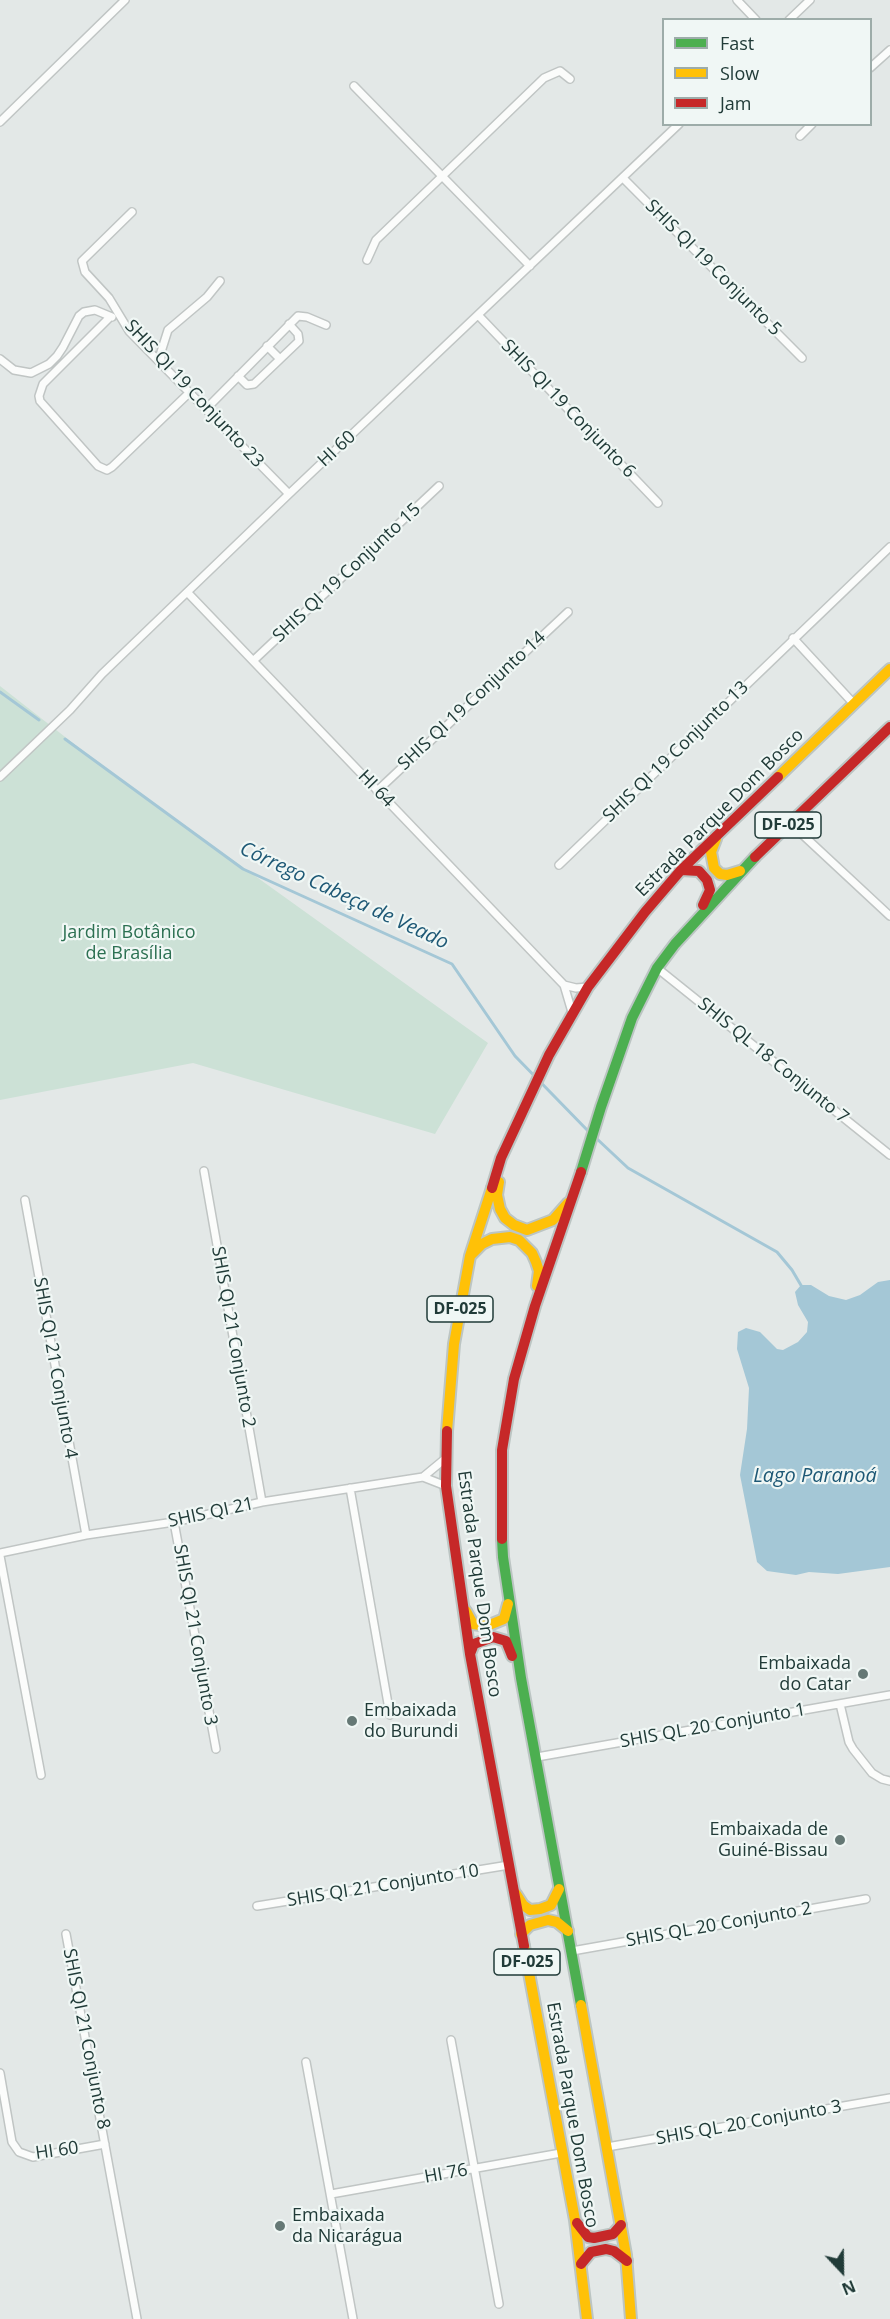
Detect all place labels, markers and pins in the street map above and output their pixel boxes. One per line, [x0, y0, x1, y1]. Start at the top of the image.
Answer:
place label: Embaixada do Catar [758, 1653, 851, 1696]
marker: Embaixada do Catar [856, 1667, 870, 1681]
place label: Embaixada do Burundi [364, 1700, 458, 1742]
marker: Embaixada do Burundi [345, 1714, 359, 1728]
place label: Embaixada de Guiné-Bissau [710, 1819, 828, 1862]
marker: Embaixada de Guiné-Bissau [833, 1833, 847, 1847]
place label: Embaixada da Nicarágua [292, 2205, 403, 2248]
marker: Embaixada da Nicarágua [273, 2219, 287, 2233]

